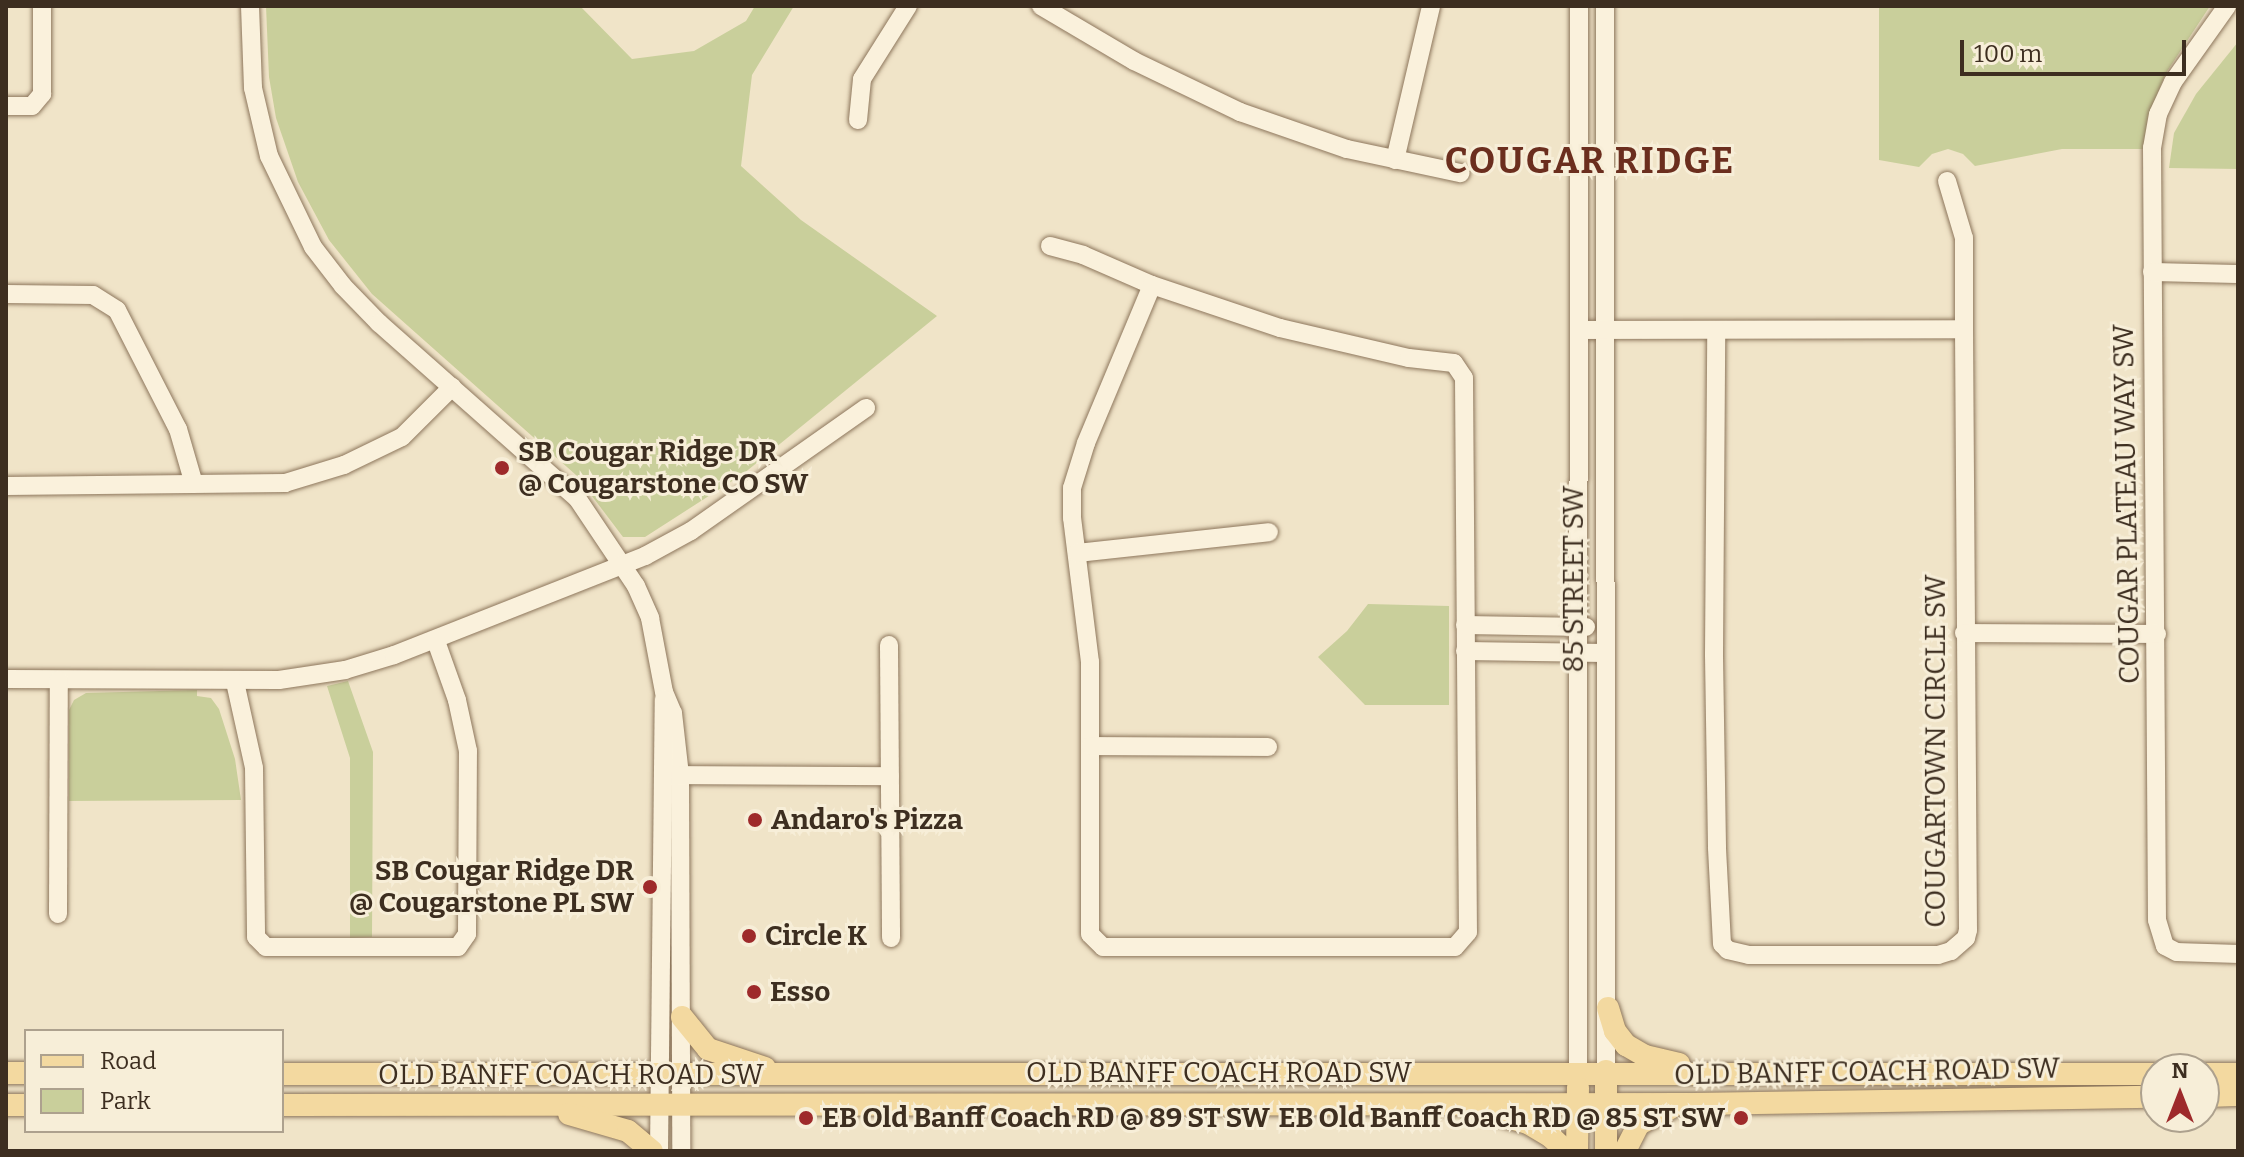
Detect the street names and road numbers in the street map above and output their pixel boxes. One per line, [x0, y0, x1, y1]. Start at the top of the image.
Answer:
street label: COUGAR PLATEAU WAY SW [2107, 324, 2147, 684]
street label: 85 STREET SW [1557, 485, 1591, 673]
street label: COUGARTOWN CIRCLE SW [1919, 574, 1953, 928]
street label: OLD BANFF COACH ROAD SW [1674, 1052, 2060, 1092]
street label: OLD BANFF COACH ROAD SW [1026, 1056, 1412, 1090]
street label: OLD BANFF COACH ROAD SW [378, 1058, 764, 1092]

